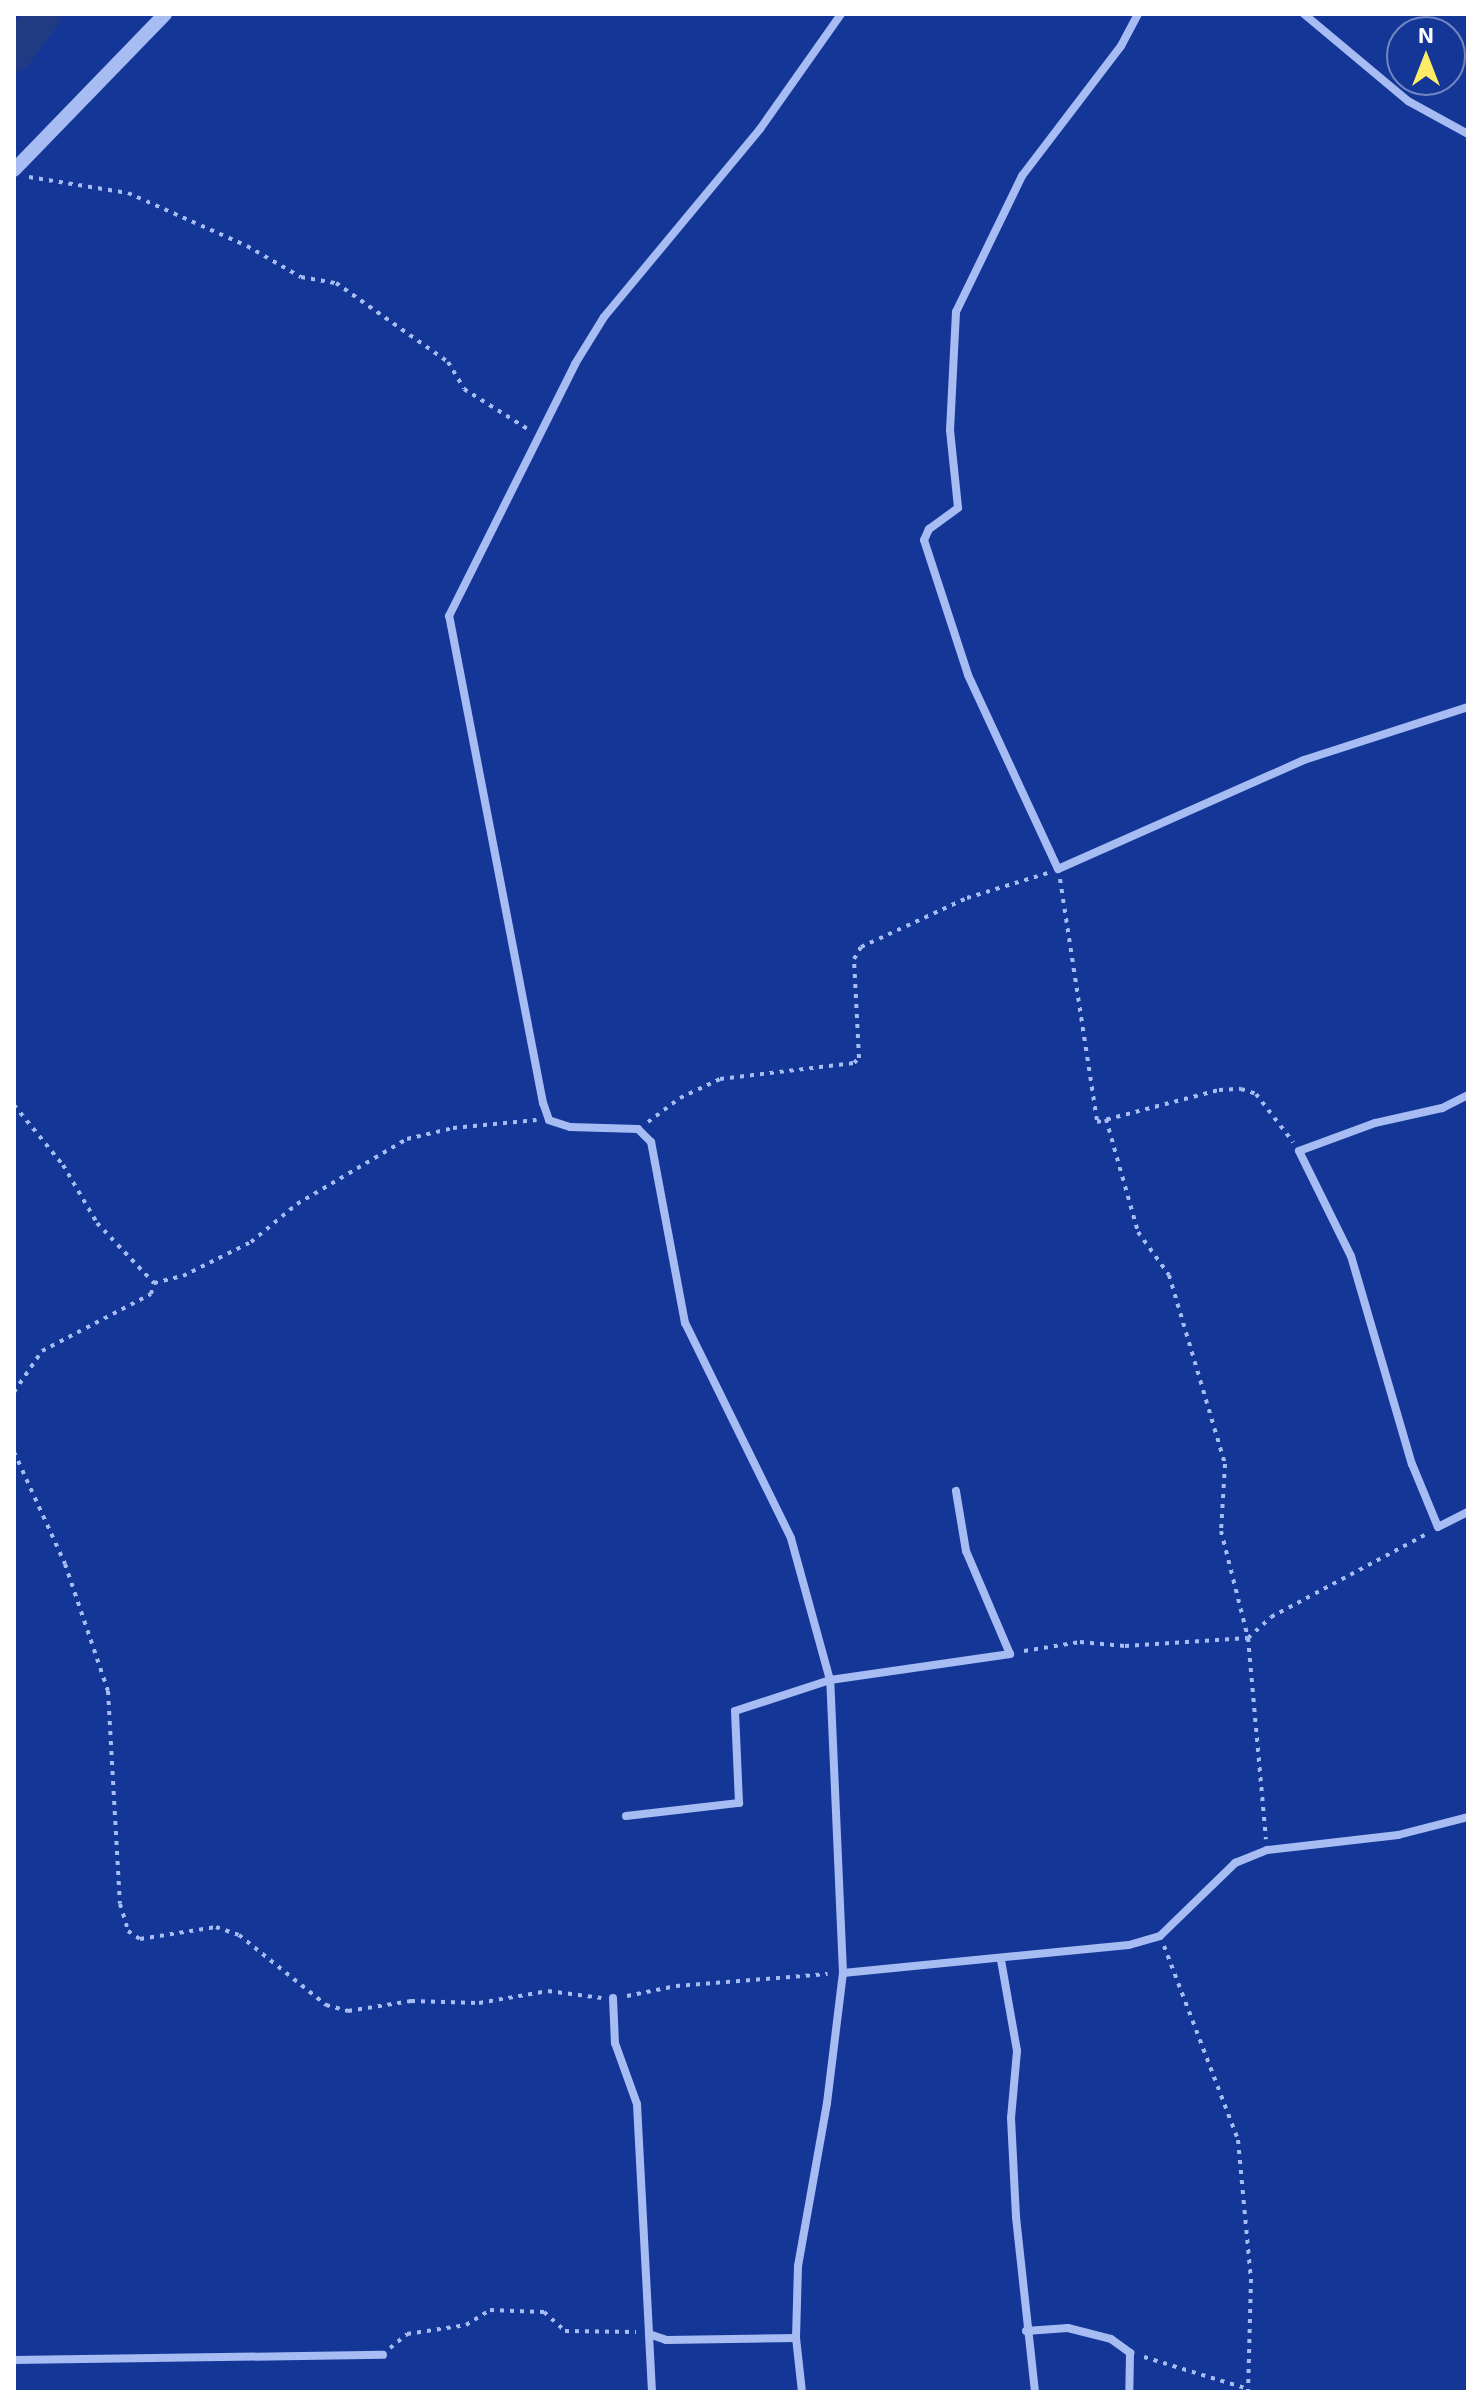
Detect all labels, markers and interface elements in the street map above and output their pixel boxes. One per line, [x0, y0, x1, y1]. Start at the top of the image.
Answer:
north arrow [1386, 16, 1466, 96]
text: N [1418, 21, 1434, 47]

